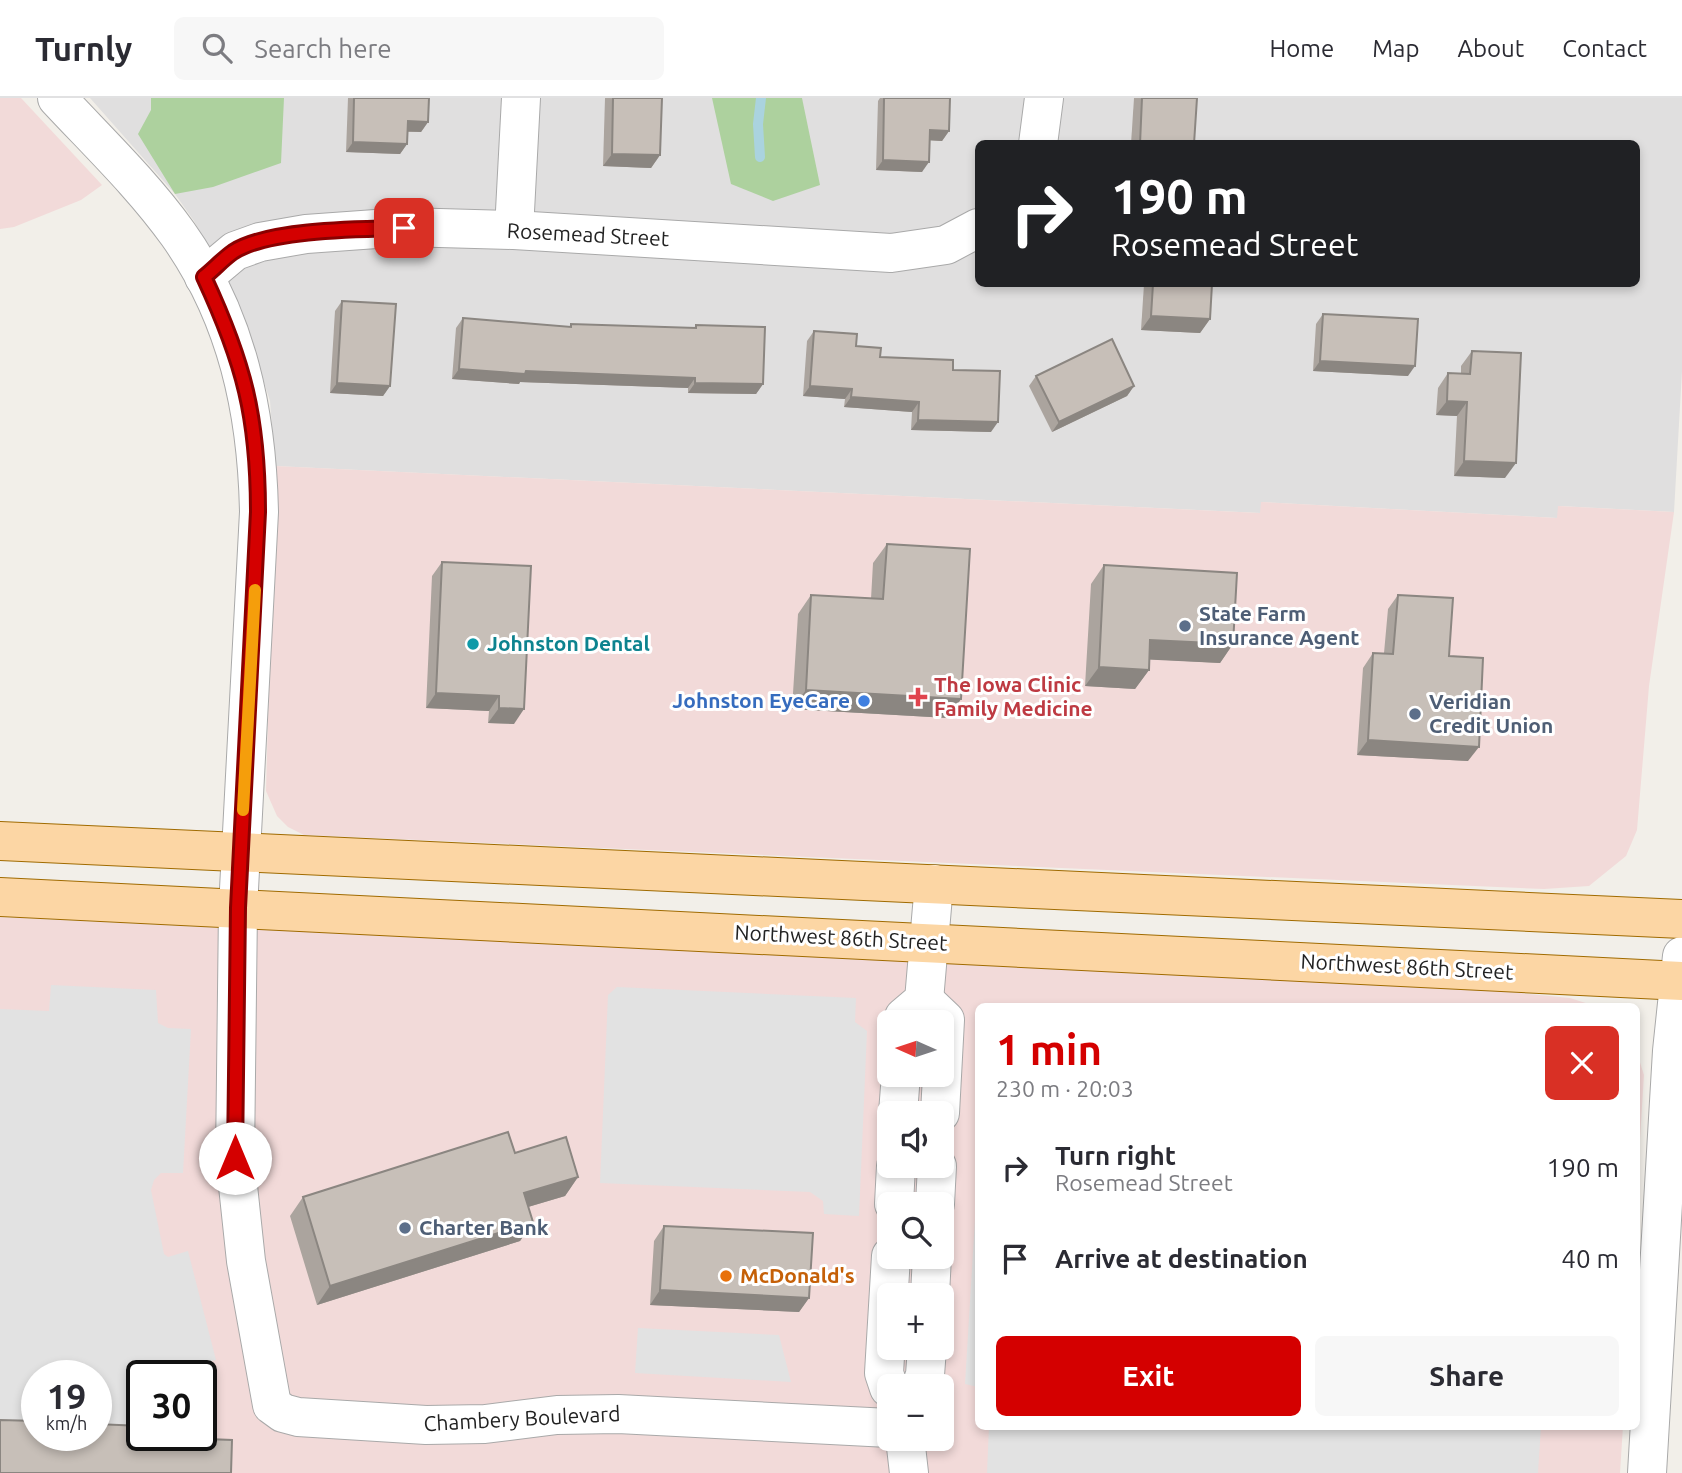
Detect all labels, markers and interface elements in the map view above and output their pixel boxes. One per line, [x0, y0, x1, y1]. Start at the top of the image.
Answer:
search box [174, 17, 664, 80]
icon: search [198, 29, 236, 67]
text: Turnly [35, 30, 132, 67]
text: Search here [254, 34, 392, 63]
text: Home [1269, 35, 1334, 62]
text: Map [1372, 35, 1419, 62]
text: About [1457, 35, 1524, 62]
text: Contact [1562, 35, 1647, 62]
icon: right [996, 168, 1087, 259]
text: 190 m [1111, 168, 1248, 223]
pin [374, 198, 434, 258]
icon: arrive [385, 209, 423, 247]
street label: Rosemead Street [506, 218, 670, 250]
text: Rosemead Street [1111, 226, 1358, 262]
place label: State Farm Insurance Agent [1199, 601, 1359, 649]
marker: State Farm Insurance Agent [1177, 618, 1193, 634]
place label: Johnston Dental [487, 631, 650, 655]
marker: Johnston Dental [465, 636, 481, 652]
place label: The Iowa Clinic Family Medicine [934, 672, 1093, 720]
marker: The Iowa Clinic Family Medicine [908, 687, 928, 707]
place label: Johnston EyeCare [672, 688, 850, 712]
place label: Veridian Credit Union [1429, 689, 1553, 737]
marker: Johnston EyeCare [856, 693, 872, 709]
marker: Veridian Credit Union [1407, 706, 1423, 722]
street label: Northwest 86th Street [734, 919, 948, 955]
street label: Northwest 86th Street [1300, 948, 1514, 984]
north arrow [877, 1010, 954, 1087]
map controls [877, 1010, 954, 1451]
text: 1 min [996, 1026, 1102, 1073]
button: close [1545, 1026, 1619, 1100]
text: 230 m · 20:03 [996, 1076, 1134, 1101]
button: sound [877, 1101, 954, 1178]
position arrow [198, 1121, 272, 1195]
text: Turn right [1055, 1141, 1176, 1170]
icon: right [996, 1149, 1034, 1187]
text: 190 m [1547, 1153, 1619, 1182]
text: Rosemead Street [1055, 1170, 1233, 1195]
button: search [877, 1192, 954, 1269]
place label: Charter Bank [419, 1215, 549, 1239]
marker: Charter Bank [397, 1220, 413, 1236]
icon: arrive [996, 1240, 1034, 1278]
text: Arrive at destination [1055, 1244, 1308, 1273]
text: 40 m [1561, 1244, 1619, 1273]
place label: McDonald's [740, 1263, 855, 1287]
marker: McDonald's [718, 1268, 734, 1284]
button: + [877, 1283, 954, 1360]
button: Exit [996, 1336, 1301, 1416]
button: Share [1315, 1336, 1619, 1416]
speed limit sign: 30 [126, 1360, 217, 1451]
button: − [877, 1374, 954, 1451]
text: 19 [47, 1376, 86, 1416]
street label: Chambery Boulevard [423, 1401, 621, 1435]
text: km/h [46, 1413, 87, 1433]

